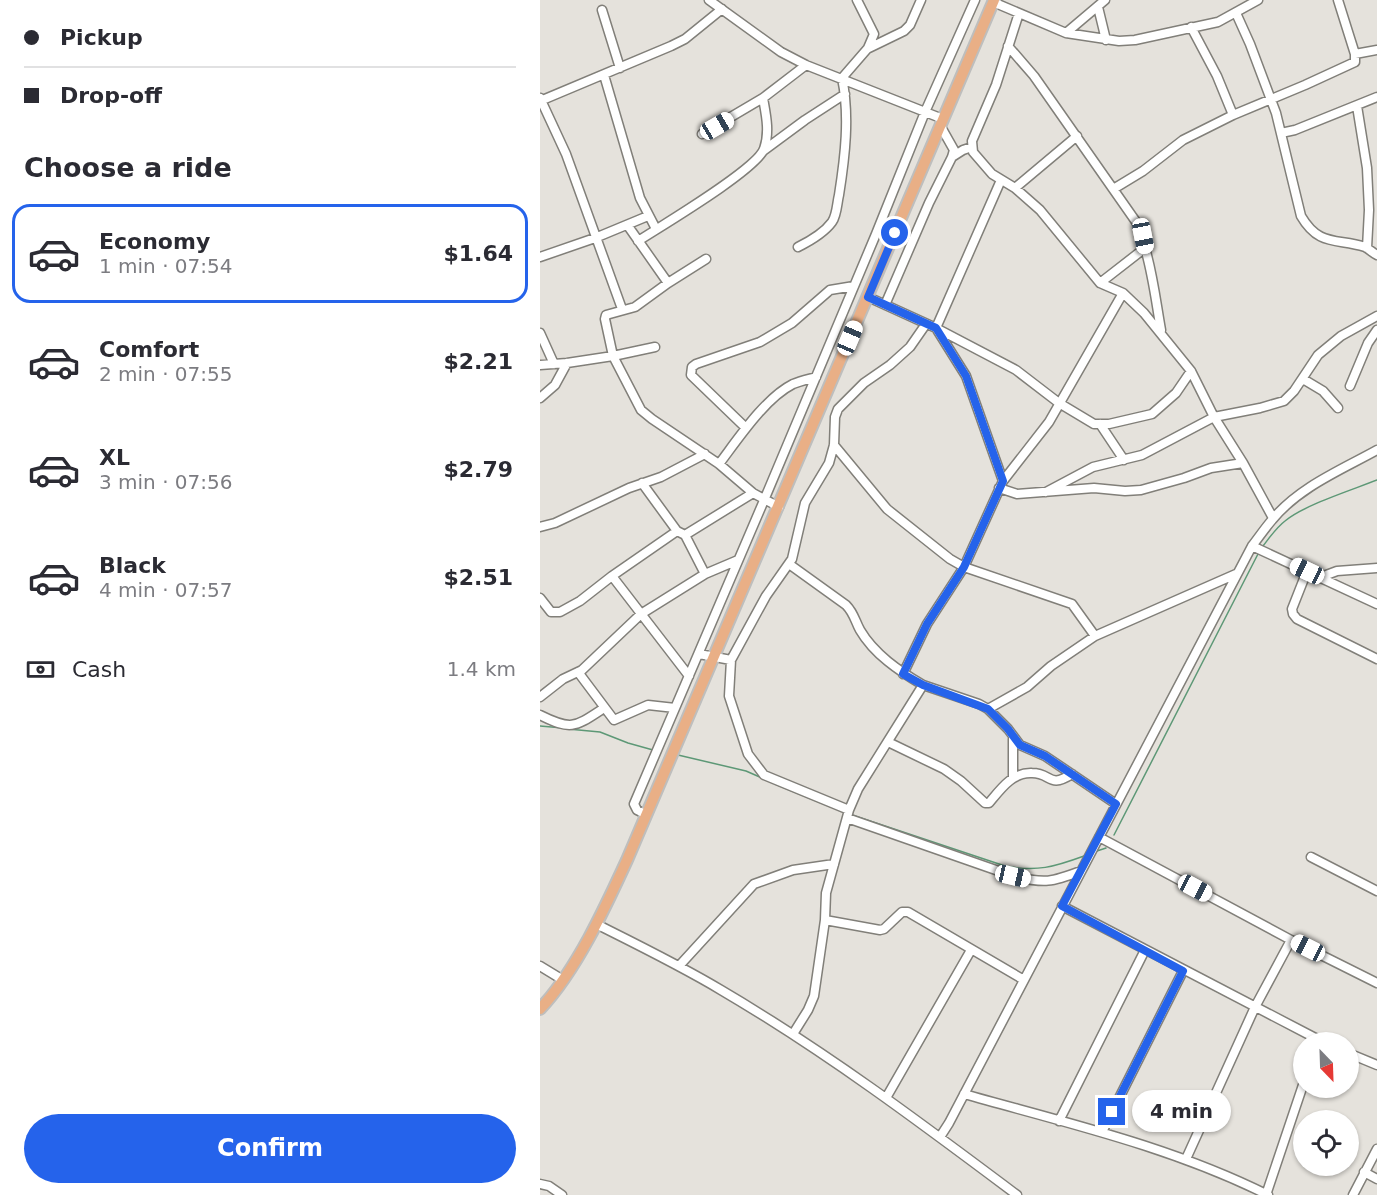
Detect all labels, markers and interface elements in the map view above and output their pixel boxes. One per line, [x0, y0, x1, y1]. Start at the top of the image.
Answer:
text: Pickup [60, 25, 143, 50]
text: Drop-off [60, 83, 162, 108]
car [697, 109, 737, 143]
text: Choose a ride [24, 152, 232, 183]
car [1131, 217, 1155, 255]
route start [881, 219, 908, 246]
icon: car [27, 227, 81, 281]
text: Economy [99, 229, 210, 254]
text: $1.64 [443, 241, 513, 266]
text: 1 min · 07:54 [99, 254, 233, 278]
car [835, 318, 865, 358]
icon: car [27, 335, 81, 389]
text: Comfort [99, 337, 199, 362]
text: $2.21 [443, 349, 513, 374]
text: 2 min · 07:55 [99, 362, 233, 386]
icon: car [27, 443, 81, 497]
text: XL [99, 445, 130, 470]
text: $2.79 [443, 457, 513, 482]
text: 3 min · 07:56 [99, 470, 233, 494]
icon: car [27, 551, 81, 605]
text: Black [99, 553, 166, 578]
car [1287, 555, 1327, 587]
text: $2.51 [443, 565, 513, 590]
text: 4 min · 07:57 [99, 578, 233, 602]
icon: cash [24, 653, 57, 686]
text: Cash [72, 657, 126, 682]
text: 1.4 km [447, 657, 516, 681]
car [993, 863, 1033, 889]
car [1175, 872, 1215, 904]
car [1288, 932, 1328, 964]
north arrow [1293, 1032, 1359, 1098]
map controls [1293, 1032, 1359, 1176]
callout: 4 min [1133, 1091, 1232, 1133]
route end [1098, 1098, 1125, 1125]
text: 4 min [1150, 1099, 1213, 1123]
button: locate [1293, 1110, 1359, 1176]
button: Confirm [24, 1114, 516, 1183]

